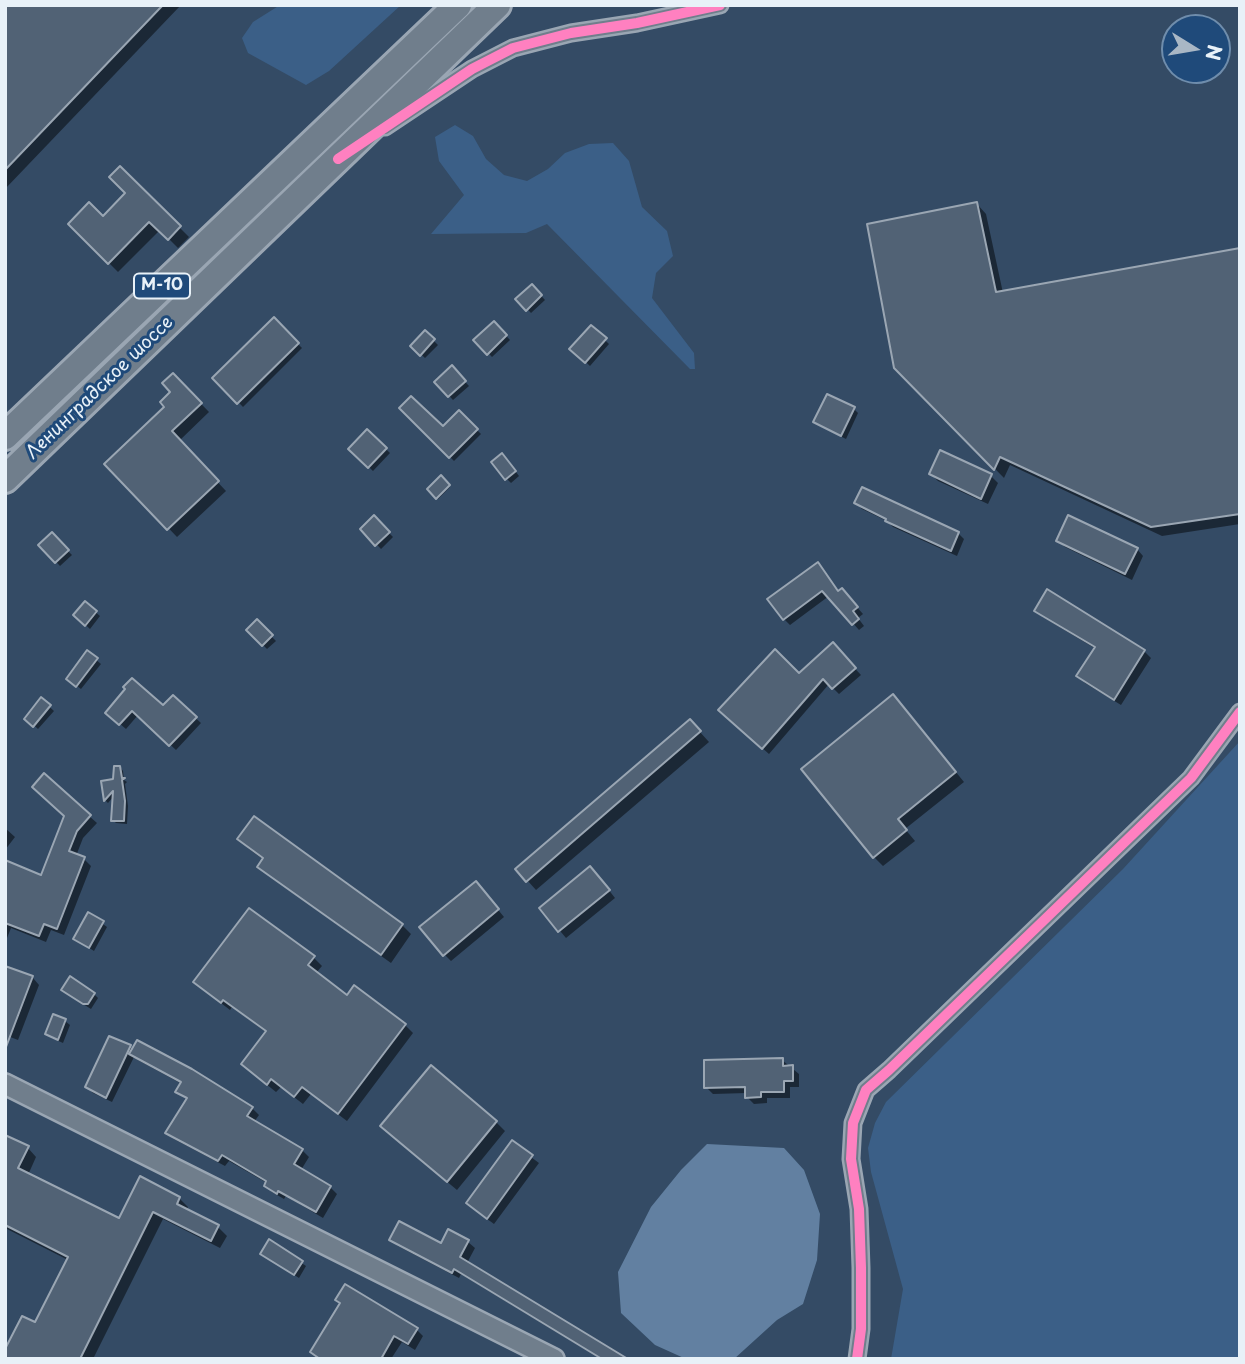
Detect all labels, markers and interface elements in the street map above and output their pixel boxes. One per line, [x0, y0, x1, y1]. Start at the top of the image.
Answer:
north arrow [1161, 14, 1231, 84]
text: N [1199, 43, 1230, 63]
road number: М-10 [134, 274, 190, 298]
street label: Ленинградское шоссе [22, 312, 178, 464]

